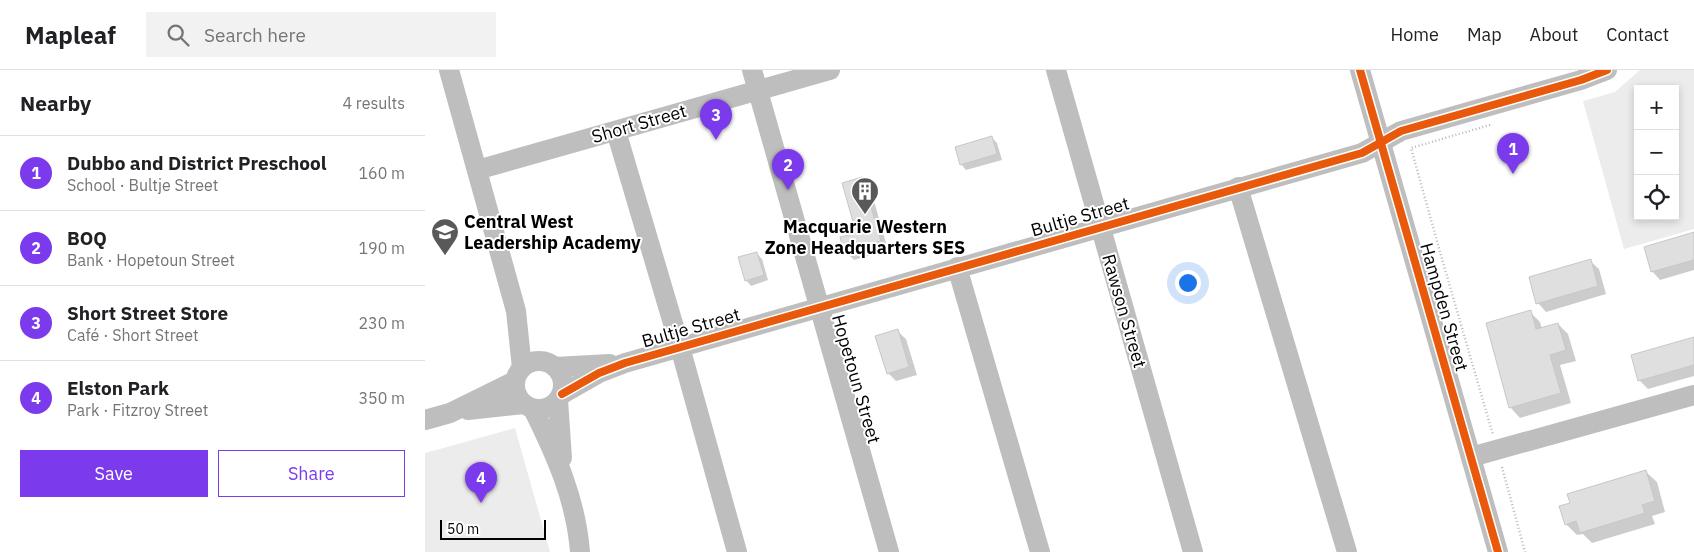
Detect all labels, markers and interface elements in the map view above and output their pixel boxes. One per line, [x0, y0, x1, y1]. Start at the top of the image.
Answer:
search box [146, 12, 496, 57]
text: Mapleaf [25, 19, 116, 51]
icon: search [164, 21, 192, 49]
text: Search here [204, 23, 306, 47]
text: Home [1391, 23, 1439, 46]
text: Map [1467, 23, 1502, 46]
text: About [1530, 23, 1578, 46]
text: Contact [1606, 23, 1669, 46]
map controls [1634, 85, 1679, 220]
button: + [1634, 85, 1679, 130]
text: Nearby [20, 89, 91, 117]
text: 4 results [342, 93, 405, 113]
street label: Short Street [589, 99, 689, 148]
pin: 3 [700, 99, 732, 140]
button: − [1634, 130, 1679, 175]
pin: 1 [1497, 133, 1529, 174]
pin: 2 [772, 149, 804, 190]
text: Dubbo and District Preschool [67, 151, 327, 175]
text: 1 [31, 163, 41, 183]
text: 160 m [358, 163, 405, 183]
text: School · Bultje Street [67, 175, 218, 195]
button: locate [1634, 175, 1679, 220]
building icon: Macquarie Western Zone Headquarters SES [850, 176, 880, 215]
street label: Bultje Street [1028, 192, 1132, 242]
place label: Central West Leadership Academy [464, 210, 641, 254]
place label: Macquarie Western Zone Headquarters SES [765, 215, 965, 259]
school or university icon: Central West Leadership Academy [430, 217, 460, 256]
text: BOQ [67, 226, 107, 250]
text: 2 [31, 238, 41, 258]
text: 190 m [358, 238, 405, 258]
street label: Hampden Street [1415, 240, 1474, 374]
text: Bank · Hopetoun Street [67, 250, 235, 270]
street label: Rawson Street [1097, 251, 1152, 370]
your location [1175, 270, 1201, 296]
text: Short Street Store [67, 301, 228, 325]
street label: Bultje Street [639, 303, 743, 353]
street label: Hopetoun Street [827, 312, 886, 446]
text: 3 [31, 313, 41, 333]
text: 230 m [358, 313, 405, 333]
text: Café · Short Street [67, 325, 199, 345]
text: Elston Park [67, 376, 169, 400]
text: 4 [31, 388, 41, 408]
text: 350 m [358, 388, 405, 408]
text: Park · Fitzroy Street [67, 400, 208, 420]
button: Save [20, 450, 208, 497]
button: Share [218, 450, 405, 497]
pin: 4 [465, 462, 497, 503]
scale bar [440, 517, 546, 540]
text: 50 m [447, 520, 479, 538]

